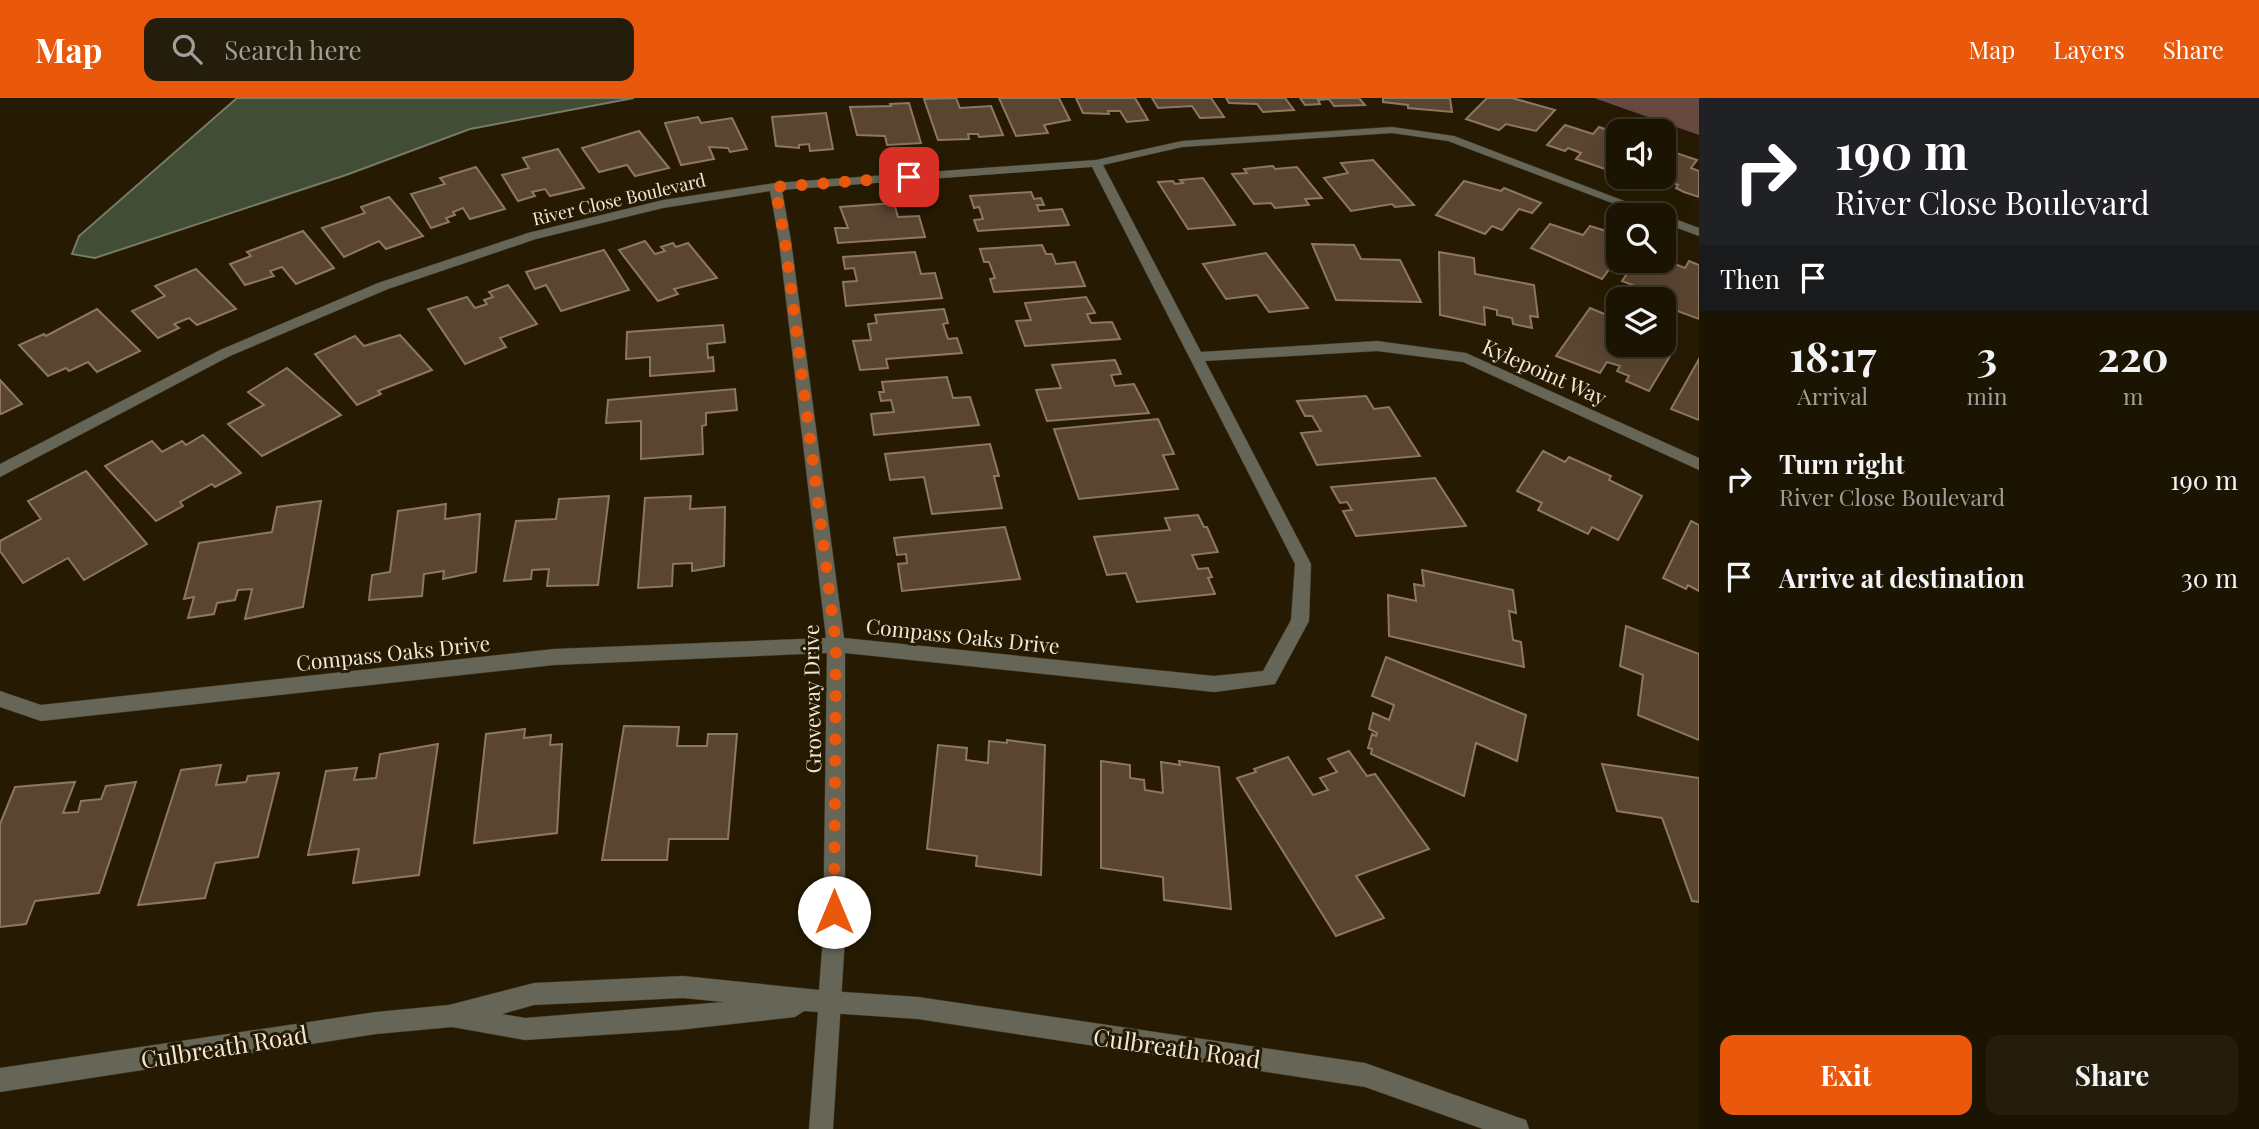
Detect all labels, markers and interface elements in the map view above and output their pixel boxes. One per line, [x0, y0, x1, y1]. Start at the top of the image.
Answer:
search box [144, 18, 634, 81]
text: Map [35, 27, 102, 71]
icon: search [168, 30, 206, 68]
text: Search here [224, 32, 362, 67]
text: Map [1969, 33, 2015, 65]
text: Layers [2053, 33, 2125, 65]
text: Share [2163, 33, 2224, 65]
text: 190 m [1835, 117, 1968, 182]
map controls [1606, 119, 1676, 357]
button: sound [1606, 119, 1676, 189]
icon: right [1720, 126, 1811, 217]
pin [879, 147, 939, 207]
icon: arrive [890, 158, 928, 196]
street label: River Close Boulevard [530, 167, 708, 231]
text: River Close Boulevard [1835, 180, 2150, 223]
button: search [1606, 203, 1676, 273]
icon: arrive [1794, 259, 1832, 297]
text: Then [1720, 261, 1780, 296]
button: layers [1606, 287, 1676, 357]
text: 18:17 [1789, 327, 1876, 383]
text: 3 [1977, 327, 1997, 383]
text: 220 [2098, 327, 2169, 383]
street label: Kylepoint Way [1478, 331, 1612, 411]
text: Arrival [1797, 380, 1868, 411]
text: min [1967, 380, 2007, 411]
text: m [2123, 380, 2143, 411]
text: Turn right [1779, 446, 1905, 481]
icon: right [1720, 460, 1758, 498]
text: 190 m [2170, 462, 2238, 497]
text: River Close Boulevard [1779, 481, 2005, 512]
icon: arrive [1720, 558, 1758, 596]
text: Arrive at destination [1779, 560, 2025, 595]
text: 30 m [2181, 560, 2238, 595]
street label: Compass Oaks Drive [865, 611, 1061, 659]
street label: Groveway Drive [796, 624, 826, 774]
street label: Compass Oaks Drive [295, 628, 491, 676]
position arrow [797, 875, 871, 949]
street label: Culbreath Road [138, 1017, 310, 1075]
street label: Culbreath Road [1091, 1019, 1263, 1075]
button: Exit [1720, 1035, 1972, 1115]
button: Share [1986, 1035, 2238, 1115]

